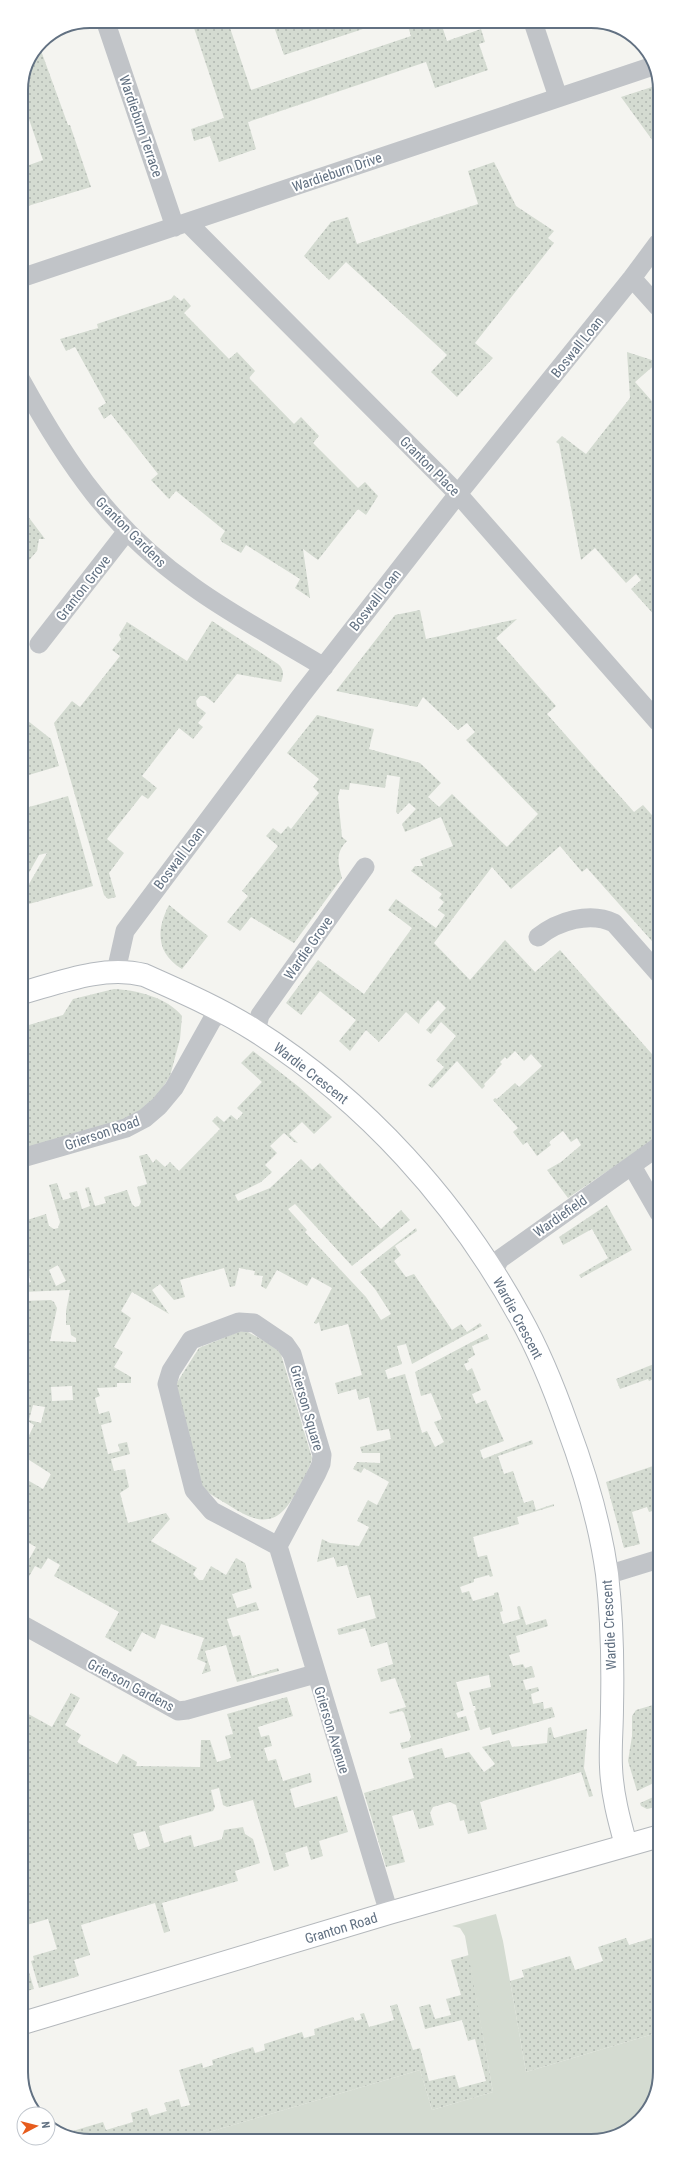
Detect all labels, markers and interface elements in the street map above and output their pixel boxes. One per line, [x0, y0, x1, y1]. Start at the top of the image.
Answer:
street label: Wardieburn Terrace [116, 73, 166, 180]
street label: Wardieburn Drive [290, 149, 384, 195]
street label: Boswall Loan [548, 313, 606, 381]
street label: Granton Place [397, 433, 463, 499]
street label: Granton Gardens [93, 494, 169, 570]
street label: Granton Grove [53, 552, 114, 624]
street label: Boswall Loan [346, 566, 404, 634]
street label: Boswall Loan [150, 824, 208, 892]
street label: Wardie Grove [281, 913, 336, 982]
street label: Wardie Crescent [271, 1039, 351, 1107]
street label: Grierson Road [62, 1113, 142, 1153]
street label: Wardiefield [530, 1192, 590, 1240]
street label: Wardie Crescent [490, 1274, 546, 1362]
street label: Grierson Square [287, 1363, 327, 1453]
street label: Wardie Crescent [599, 1580, 619, 1670]
street label: Grierson Gardens [85, 1655, 177, 1715]
street label: Grierson Avenue [311, 1684, 353, 1776]
street label: Granton Road [303, 1909, 379, 1947]
north arrow [16, 2106, 56, 2146]
text: N [39, 2121, 52, 2129]

